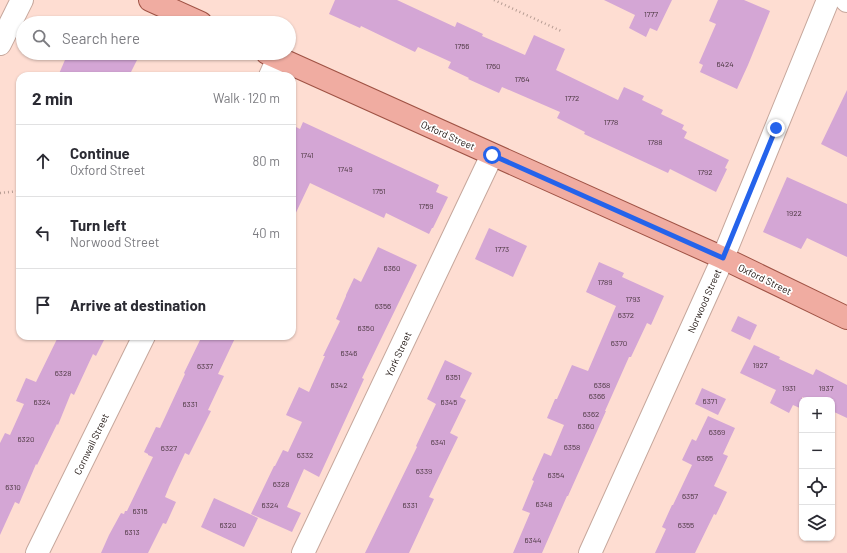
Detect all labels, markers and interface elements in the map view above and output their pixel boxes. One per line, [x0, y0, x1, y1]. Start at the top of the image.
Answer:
house number: 1777 [644, 9, 658, 19]
search box [16, 16, 296, 60]
icon: search [30, 27, 52, 49]
text: Search here [62, 29, 140, 47]
house number: 1756 [455, 41, 469, 51]
house number: 6424 [716, 59, 734, 69]
house number: 1760 [485, 61, 501, 71]
house number: 1764 [514, 74, 530, 84]
text: 2 min [32, 88, 73, 108]
text: Walk · 120 m [213, 90, 280, 106]
house number: 1772 [565, 93, 579, 103]
house number: 1778 [604, 117, 618, 127]
street label: Oxford Street [419, 118, 477, 152]
route end [767, 119, 785, 137]
house number: 1788 [648, 137, 662, 147]
text: Continue [70, 144, 130, 162]
route start [483, 146, 501, 164]
icon: ahead [32, 150, 54, 172]
house number: 1741 [300, 150, 314, 160]
text: 80 m [253, 153, 280, 169]
text: Oxford Street [70, 162, 145, 178]
house number: 1749 [337, 164, 353, 174]
house number: 1792 [697, 167, 713, 177]
house number: 1751 [372, 186, 386, 196]
house number: 1759 [419, 201, 433, 211]
house number: 1922 [786, 208, 802, 218]
text: Turn left [70, 216, 126, 234]
icon: left [32, 222, 54, 244]
text: 40 m [252, 225, 280, 241]
text: Norwood Street [70, 234, 159, 250]
house number: 1773 [495, 244, 509, 254]
street label: Oxford Street [736, 261, 794, 297]
house number: 6360 [384, 263, 400, 273]
street label: Norwood Street [685, 267, 724, 335]
house number: 1789 [598, 277, 612, 287]
icon: arrive [32, 294, 54, 316]
house number: 1793 [626, 294, 640, 304]
text: Arrive at destination [70, 296, 206, 314]
house number: 6356 [375, 301, 391, 311]
house number: 6372 [618, 310, 634, 320]
house number: 6350 [358, 323, 374, 333]
street label: York Street [382, 329, 414, 378]
house number: 6370 [611, 338, 627, 348]
house number: 6346 [341, 348, 357, 358]
house number: 1927 [752, 360, 768, 370]
house number: 6337 [197, 361, 213, 371]
house number: 6328 [55, 368, 71, 378]
house number: 6351 [446, 372, 461, 382]
house number: 6342 [331, 380, 347, 390]
house number: 6368 [594, 380, 610, 390]
house number: 1931 [782, 383, 796, 393]
house number: 1937 [819, 383, 834, 393]
house number: 6366 [589, 391, 605, 401]
house number: 6371 [703, 396, 718, 406]
house number: 6324 [34, 397, 50, 407]
house number: 6345 [441, 397, 457, 407]
map controls [799, 397, 835, 541]
button: + [799, 397, 835, 433]
house number: 6331 [182, 399, 198, 409]
house number: 6362 [583, 409, 599, 419]
street label: Cornwall Street [71, 411, 111, 477]
house number: 6360 [578, 421, 594, 431]
house number: 6369 [709, 427, 725, 437]
button: − [799, 433, 835, 469]
house number: 6320 [17, 434, 35, 444]
house number: 6341 [431, 437, 446, 447]
house number: 6358 [564, 442, 580, 452]
house number: 6327 [161, 443, 177, 453]
house number: 6332 [297, 450, 313, 460]
house number: 6365 [697, 453, 713, 463]
house number: 6339 [416, 466, 432, 476]
button: locate [799, 469, 835, 505]
house number: 6354 [548, 470, 564, 480]
house number: 6328 [273, 479, 289, 489]
house number: 6310 [5, 482, 21, 492]
house number: 6357 [682, 491, 698, 501]
house number: 6348 [536, 499, 552, 509]
house number: 6324 [262, 500, 278, 510]
house number: 6331 [402, 500, 418, 510]
button: layers [799, 505, 835, 541]
house number: 6315 [132, 506, 148, 516]
house number: 6320 [219, 520, 237, 530]
house number: 6355 [678, 520, 694, 530]
house number: 6313 [124, 527, 140, 537]
house number: 6344 [524, 535, 542, 545]

